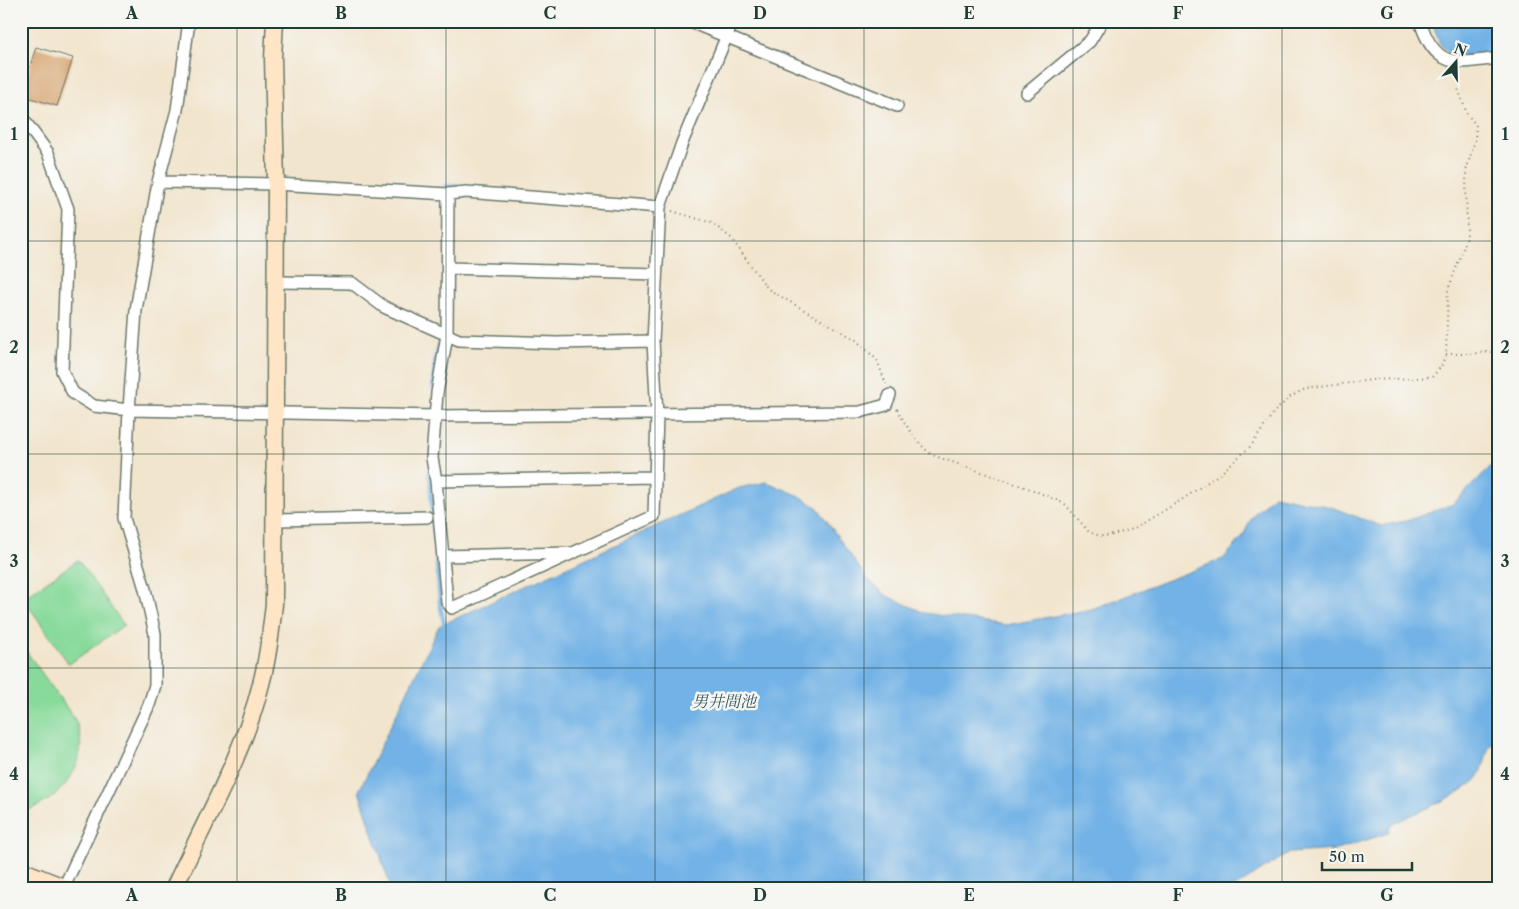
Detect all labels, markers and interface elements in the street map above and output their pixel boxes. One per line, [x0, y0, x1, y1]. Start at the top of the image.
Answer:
text: A [125, 3, 139, 23]
text: B [335, 3, 347, 23]
text: C [544, 3, 556, 23]
text: D [753, 3, 767, 23]
text: E [963, 3, 975, 23]
text: F [1173, 3, 1184, 23]
text: G [1380, 3, 1394, 23]
north arrow [1432, 38, 1482, 88]
text: N [1452, 39, 1469, 60]
text: 1 [10, 124, 18, 144]
text: 1 [1501, 124, 1509, 144]
text: 2 [9, 337, 19, 357]
text: 2 [1500, 337, 1510, 357]
text: 3 [9, 551, 19, 571]
text: 3 [1500, 551, 1510, 571]
water label: 男井間池 [692, 691, 758, 711]
text: 4 [9, 764, 19, 784]
text: 4 [1500, 764, 1510, 784]
scale bar [1322, 839, 1412, 871]
text: 50 m [1329, 847, 1365, 866]
text: A [125, 885, 139, 905]
text: B [335, 885, 347, 905]
text: C [544, 885, 556, 905]
text: D [753, 885, 767, 905]
text: E [963, 885, 975, 905]
text: F [1173, 885, 1184, 905]
text: G [1380, 885, 1394, 905]

